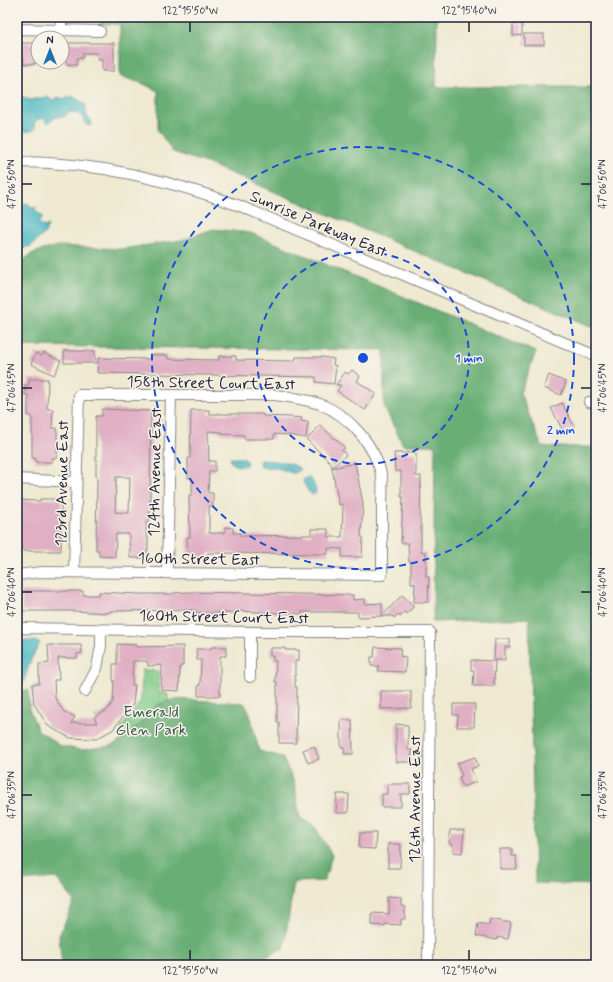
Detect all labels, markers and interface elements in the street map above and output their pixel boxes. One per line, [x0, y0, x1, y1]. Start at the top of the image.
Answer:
text: 122°15'50"W [162, 4, 218, 18]
text: 122°15'40"W [441, 4, 497, 18]
north arrow [30, 30, 70, 70]
text: N [46, 34, 54, 48]
text: 47°06'50"N [5, 159, 19, 209]
text: 47°06'50"N [596, 159, 610, 209]
street label: Sunrise Parkway East [247, 186, 390, 263]
centre of rings [356, 351, 370, 365]
text: 1 min [455, 351, 483, 367]
text: 47°06'45"N [5, 363, 19, 412]
text: 47°06'45"N [596, 363, 610, 412]
street label: 158th Street Court East [126, 372, 295, 395]
street label: 124th Avenue East [144, 407, 167, 537]
street label: 123rd Avenue East [51, 420, 74, 546]
text: 2 min [547, 423, 575, 439]
street label: 160th Street East [138, 548, 260, 571]
text: 47°06'40"N [5, 567, 19, 617]
text: 47°06'40"N [596, 567, 610, 617]
street label: 160th Street Court East [139, 606, 309, 629]
park label: Emerald Glen Park [115, 702, 187, 741]
street label: 126th Avenue East [405, 735, 426, 863]
text: 47°06'35"N [5, 771, 19, 819]
text: 47°06'35"N [596, 771, 610, 819]
text: 122°15'50"W [162, 964, 218, 978]
text: 122°15'40"W [441, 964, 497, 978]

